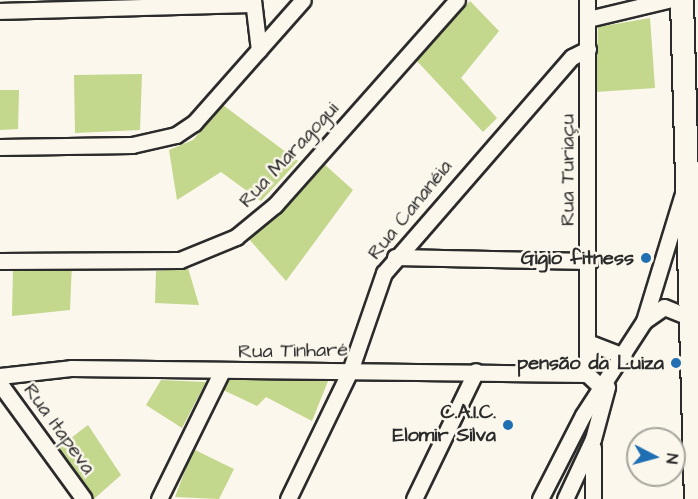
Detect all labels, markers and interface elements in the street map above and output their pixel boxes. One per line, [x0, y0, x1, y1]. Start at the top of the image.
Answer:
street label: Rua Maragogui [234, 97, 344, 213]
street label: Rua Turiaçu [556, 114, 580, 226]
street label: Rua Cananéia [363, 155, 457, 265]
place label: Gigio fitness [521, 246, 634, 270]
marker: Gigio fitness [639, 251, 653, 265]
street label: Rua Tinharé [238, 338, 348, 364]
place label: pensão da Luiza [517, 351, 664, 375]
marker: pensão da Luiza [669, 356, 683, 370]
street label: Rua Itapeva [18, 379, 100, 479]
place label: C.A.I.C. Elomir Silva [393, 401, 496, 448]
marker: C.A.I.C. Elomir Silva [501, 418, 515, 432]
north arrow [626, 427, 686, 487]
text: N [660, 453, 683, 465]

